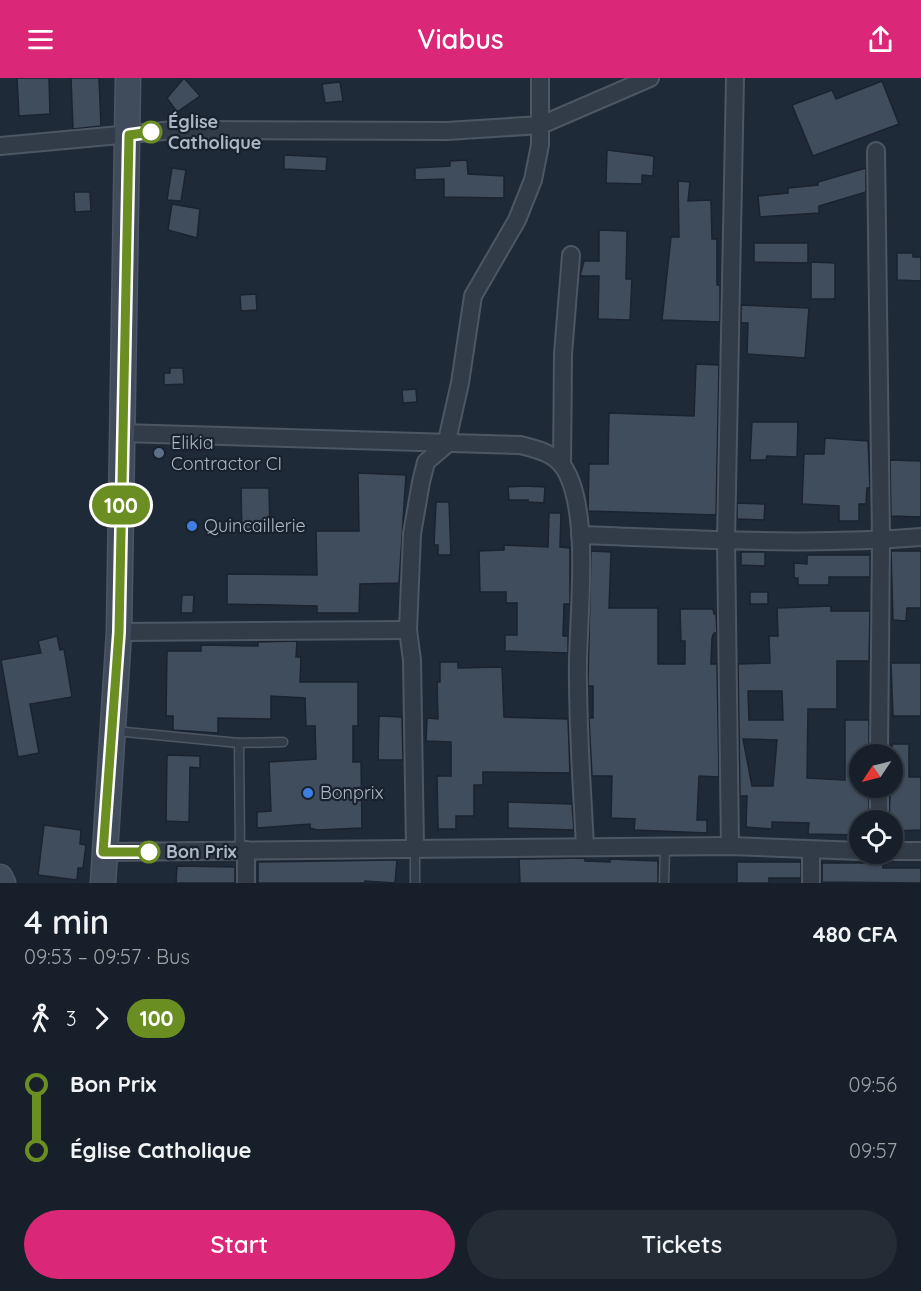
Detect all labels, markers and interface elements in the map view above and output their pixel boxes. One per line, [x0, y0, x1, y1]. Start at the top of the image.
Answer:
text: Viabus [417, 22, 504, 56]
icon: menu [24, 23, 57, 56]
icon: share [864, 23, 897, 56]
place label: Église Catholique [168, 110, 261, 154]
marker: Église Catholique [140, 121, 162, 143]
place label: Elikia Contractor CI [171, 431, 282, 475]
marker: Elikia Contractor CI [152, 446, 166, 460]
line badge: 100 [86, 486, 156, 524]
text: 100 [104, 492, 138, 518]
place label: Quincaillerie [204, 514, 306, 537]
marker: Quincaillerie [185, 519, 199, 533]
north arrow [849, 744, 903, 798]
map controls [849, 744, 903, 864]
place label: Bonprix [320, 781, 384, 804]
marker: Bonprix [301, 786, 315, 800]
button: locate [849, 810, 903, 864]
place label: Bon Prix [166, 840, 237, 863]
marker: Bon Prix [138, 841, 160, 863]
text: 4 min [24, 901, 109, 942]
text: 480 CFA [813, 920, 897, 948]
text: 09:53 – 09:57 · Bus [24, 944, 190, 969]
icon: walk [24, 1002, 57, 1035]
icon: forward [85, 1002, 118, 1035]
text: 100 [139, 1005, 173, 1031]
text: 3 [66, 1006, 76, 1031]
text: Bon Prix [70, 1070, 156, 1098]
text: 09:56 [849, 1072, 897, 1097]
text: Église Catholique [70, 1136, 252, 1164]
text: 09:57 [849, 1138, 897, 1163]
button: Start [24, 1210, 455, 1279]
button: Tickets [467, 1210, 897, 1279]

